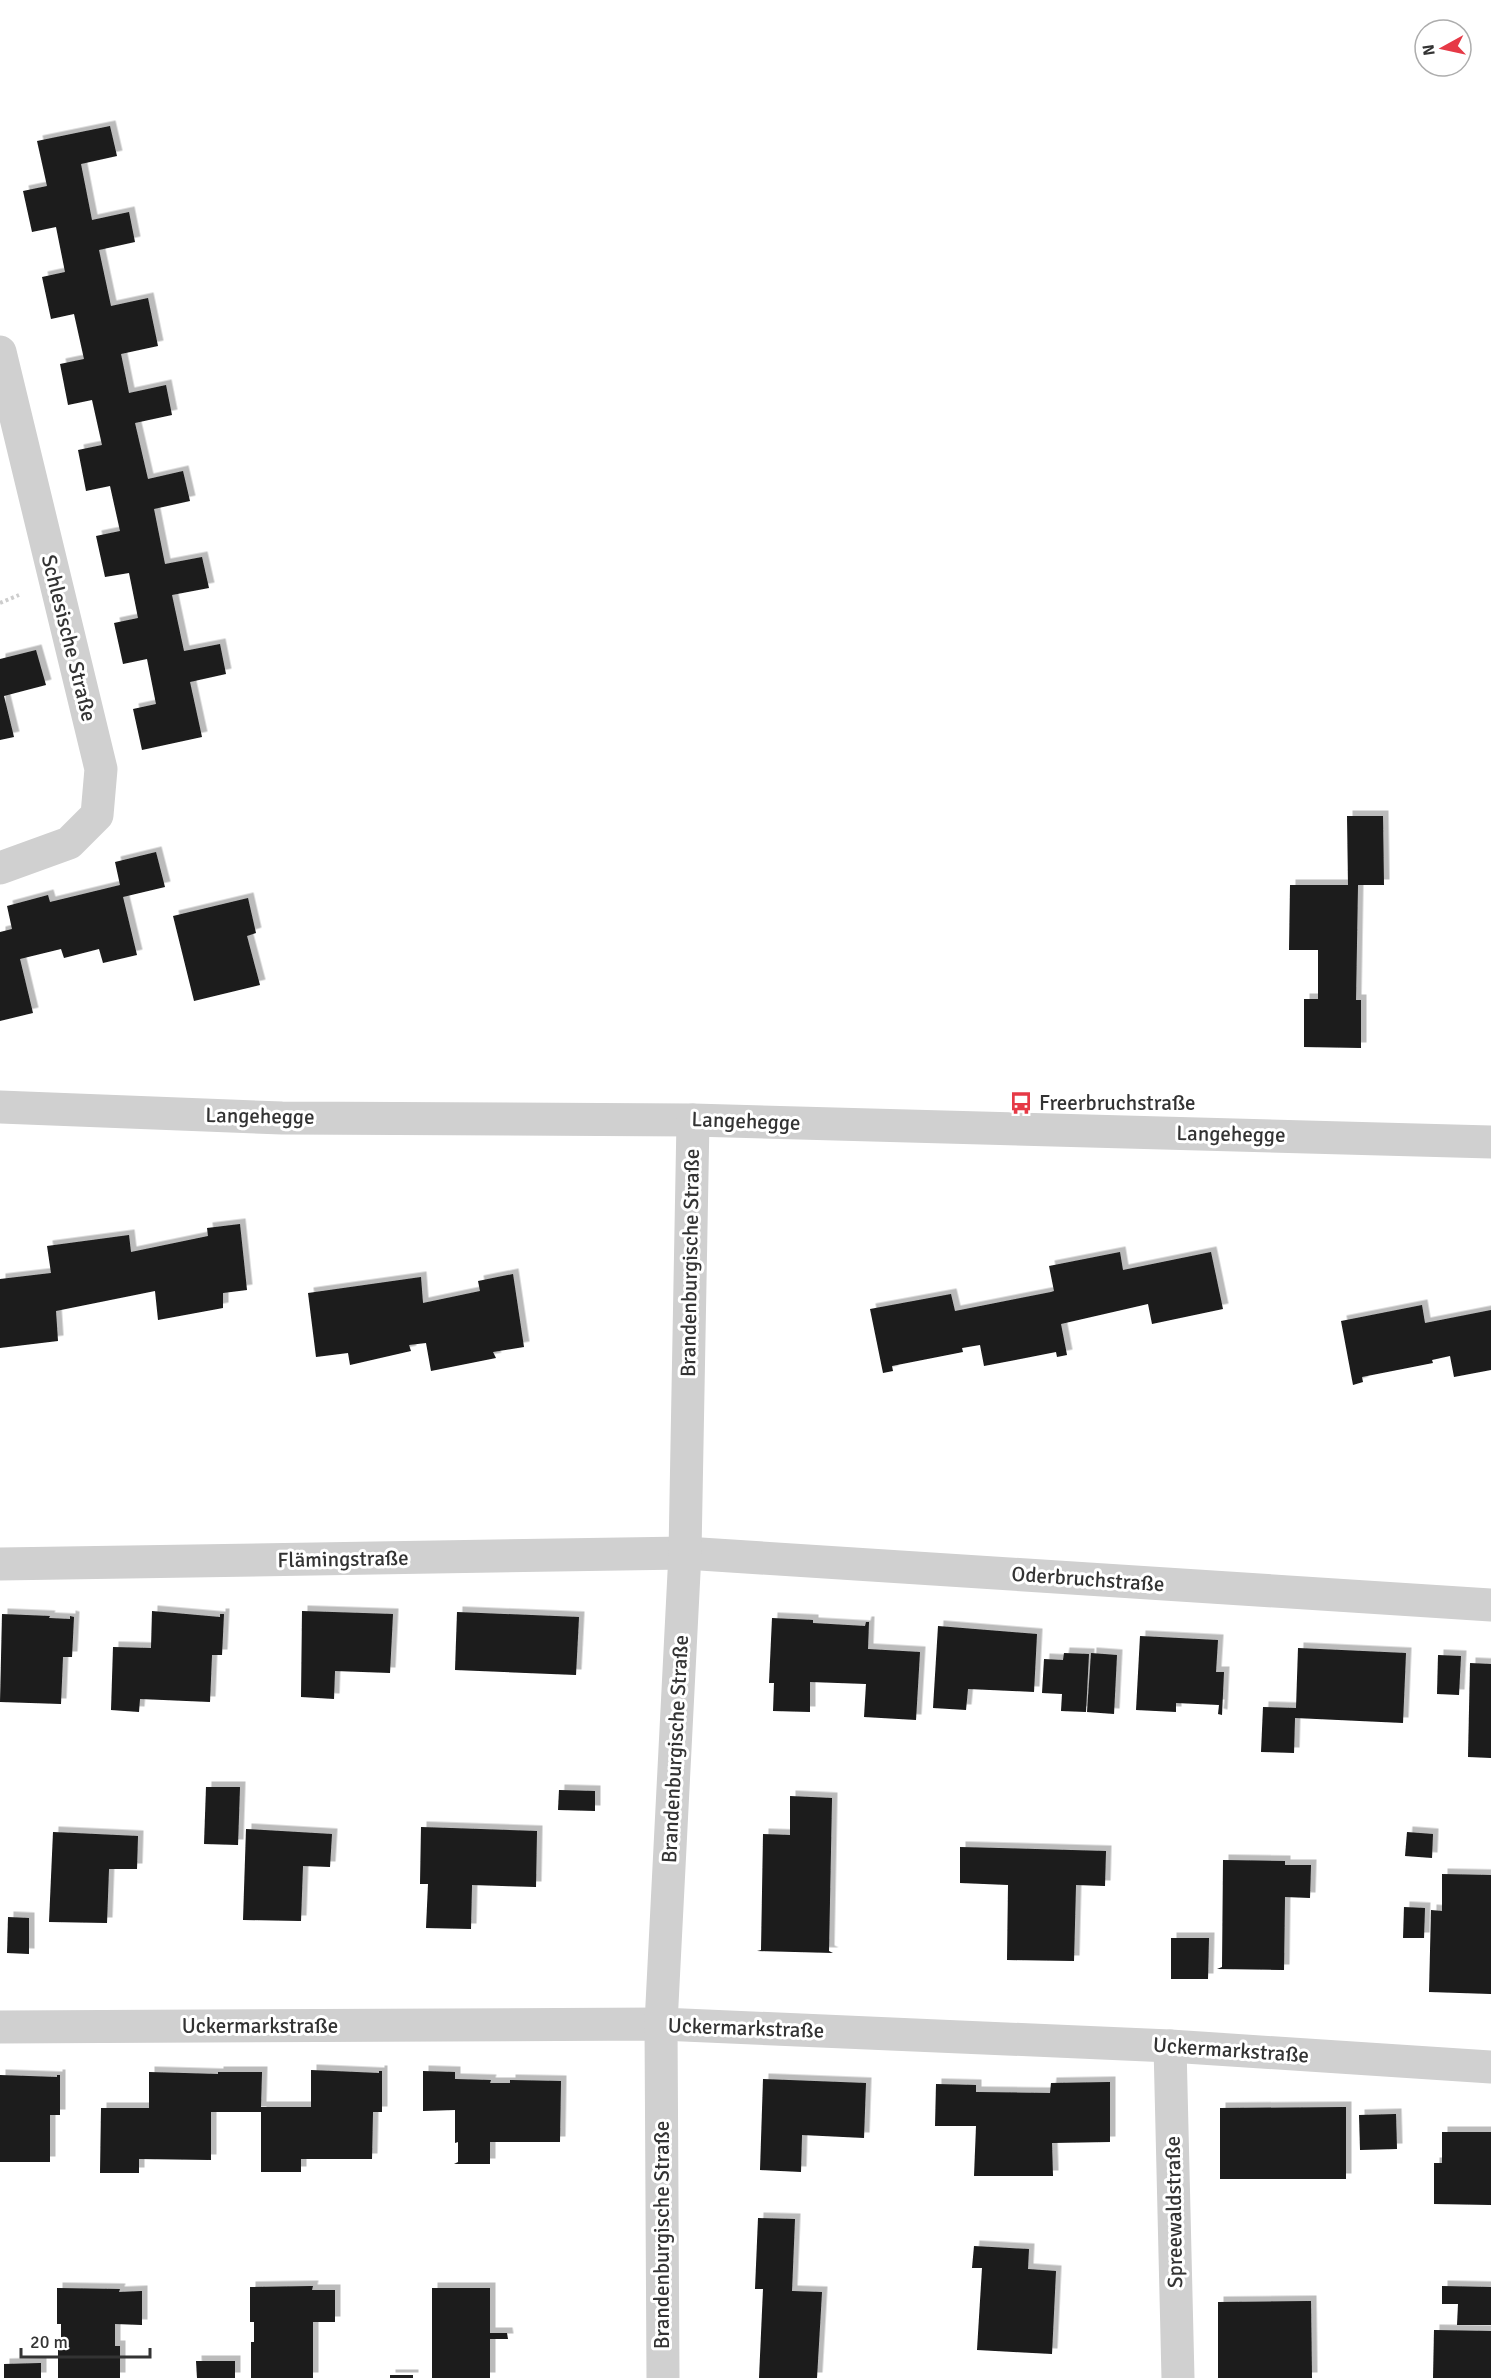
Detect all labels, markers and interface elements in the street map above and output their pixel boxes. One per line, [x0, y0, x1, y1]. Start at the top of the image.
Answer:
north arrow [1413, 18, 1473, 78]
text: N [1418, 43, 1440, 57]
street label: Schlesische Straße [36, 552, 102, 724]
bus stop icon: Freerbruchstraße [1008, 1090, 1034, 1116]
place label: Freerbruchstraße [1039, 1090, 1196, 1116]
street label: Langehegge [205, 1102, 315, 1130]
street label: Langehegge [691, 1106, 801, 1136]
street label: Langehegge [1176, 1120, 1286, 1148]
street label: Brandenburgische Straße [675, 1149, 705, 1377]
street label: Flämingstraße [277, 1545, 409, 1573]
street label: Oderbruchstraße [1011, 1561, 1165, 1597]
street label: Brandenburgische Straße [656, 1634, 694, 1864]
street label: Uckermarkstraße [667, 2012, 825, 2044]
street label: Uckermarkstraße [182, 2013, 338, 2039]
street label: Uckermarkstraße [1152, 2032, 1310, 2068]
street label: Brandenburgische Straße [649, 2121, 675, 2349]
street label: Spreewaldstraße [1160, 2136, 1188, 2288]
scale bar [21, 2321, 150, 2359]
text: 20 m [30, 2331, 68, 2353]

